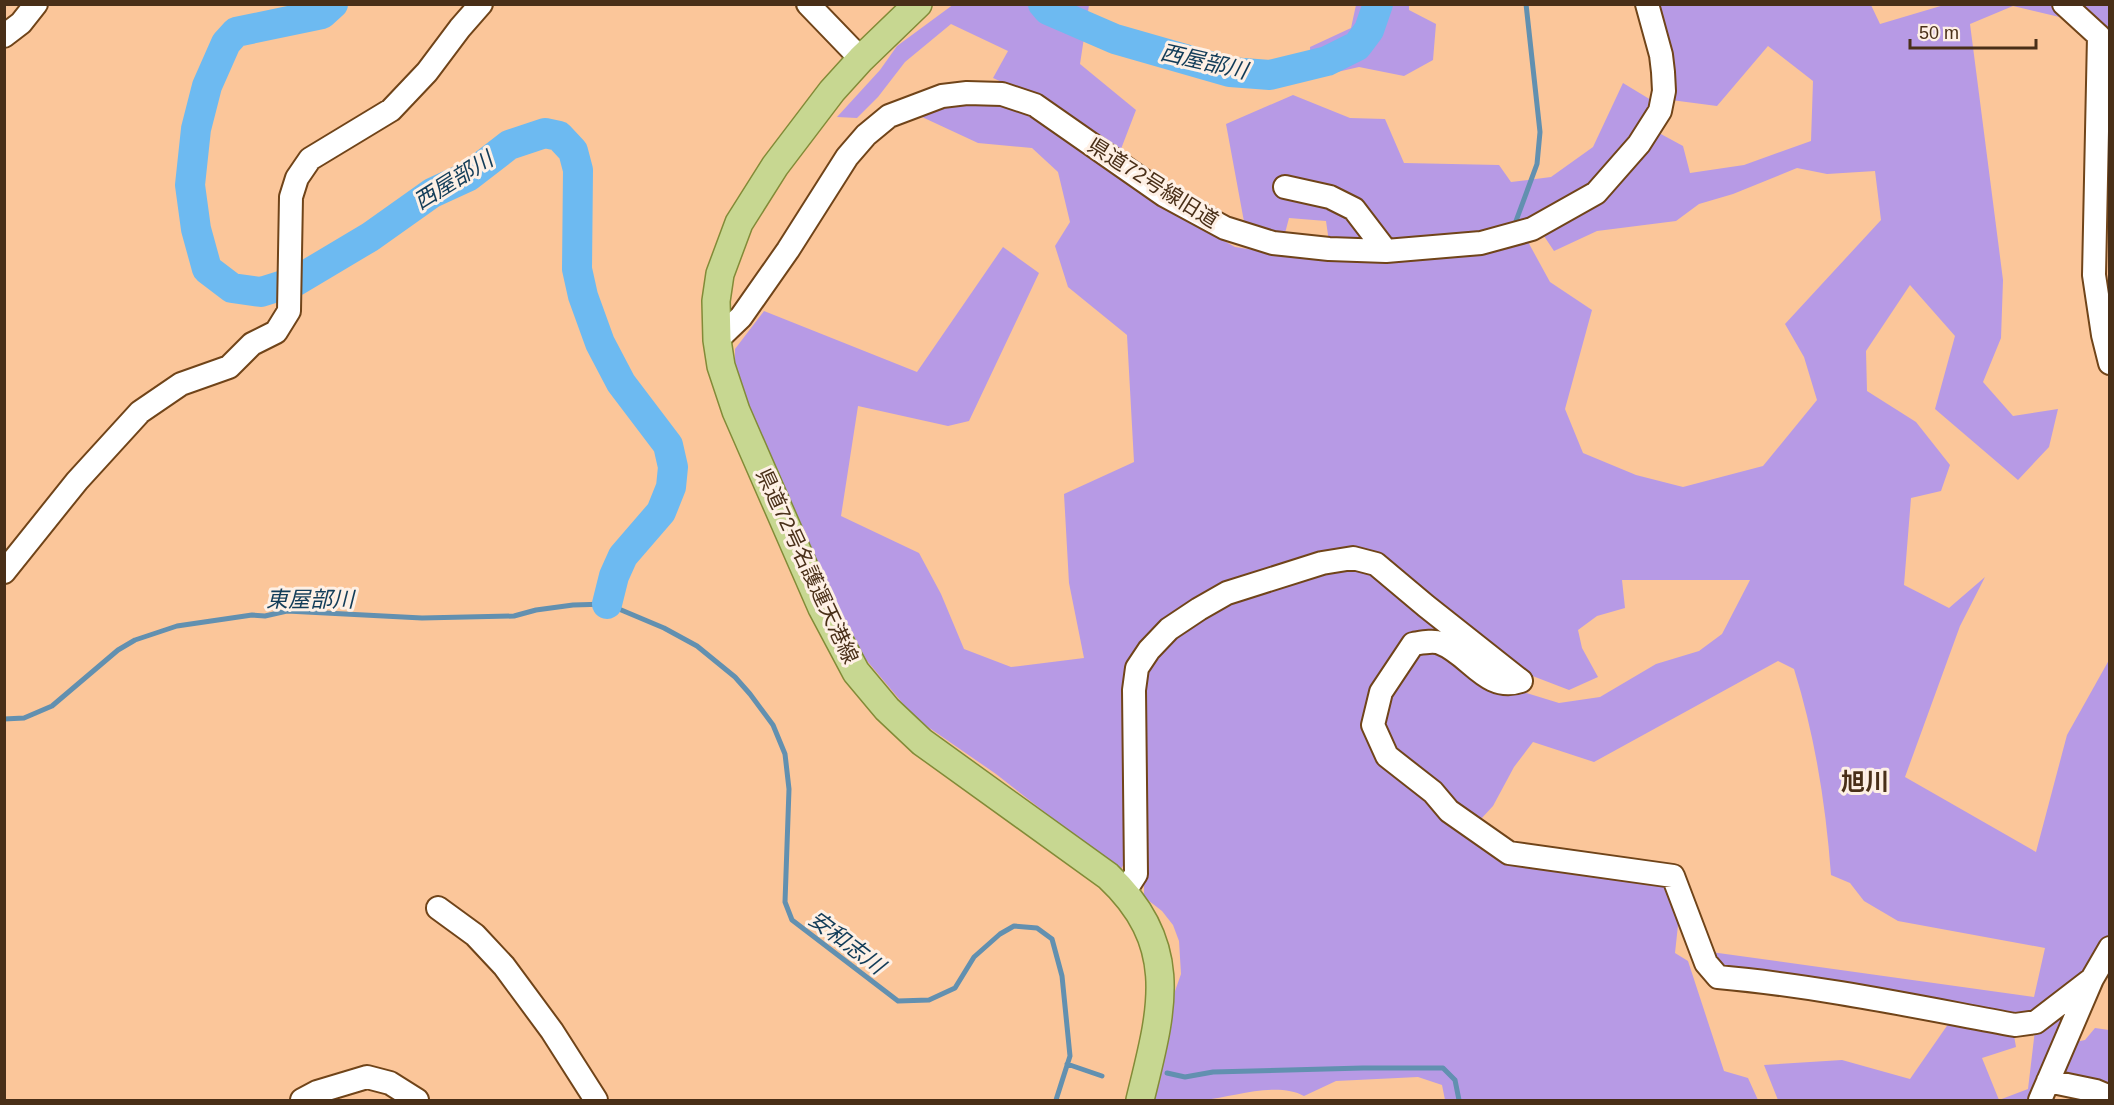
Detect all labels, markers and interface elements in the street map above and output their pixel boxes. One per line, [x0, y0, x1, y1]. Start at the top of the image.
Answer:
scale bar [1910, 12, 2036, 50]
text: 50 m [1919, 23, 1959, 43]
water label: 西屋部川 [1158, 39, 1252, 84]
street label: 県道72号線旧道 [1084, 133, 1223, 232]
water label: 西屋部川 [409, 145, 499, 214]
street label: 県道72号名護運天港線 [752, 465, 863, 667]
water label: 東屋部川 [266, 587, 356, 612]
district label: 旭川 [1841, 768, 1889, 795]
water label: 安和志川 [804, 906, 891, 980]

